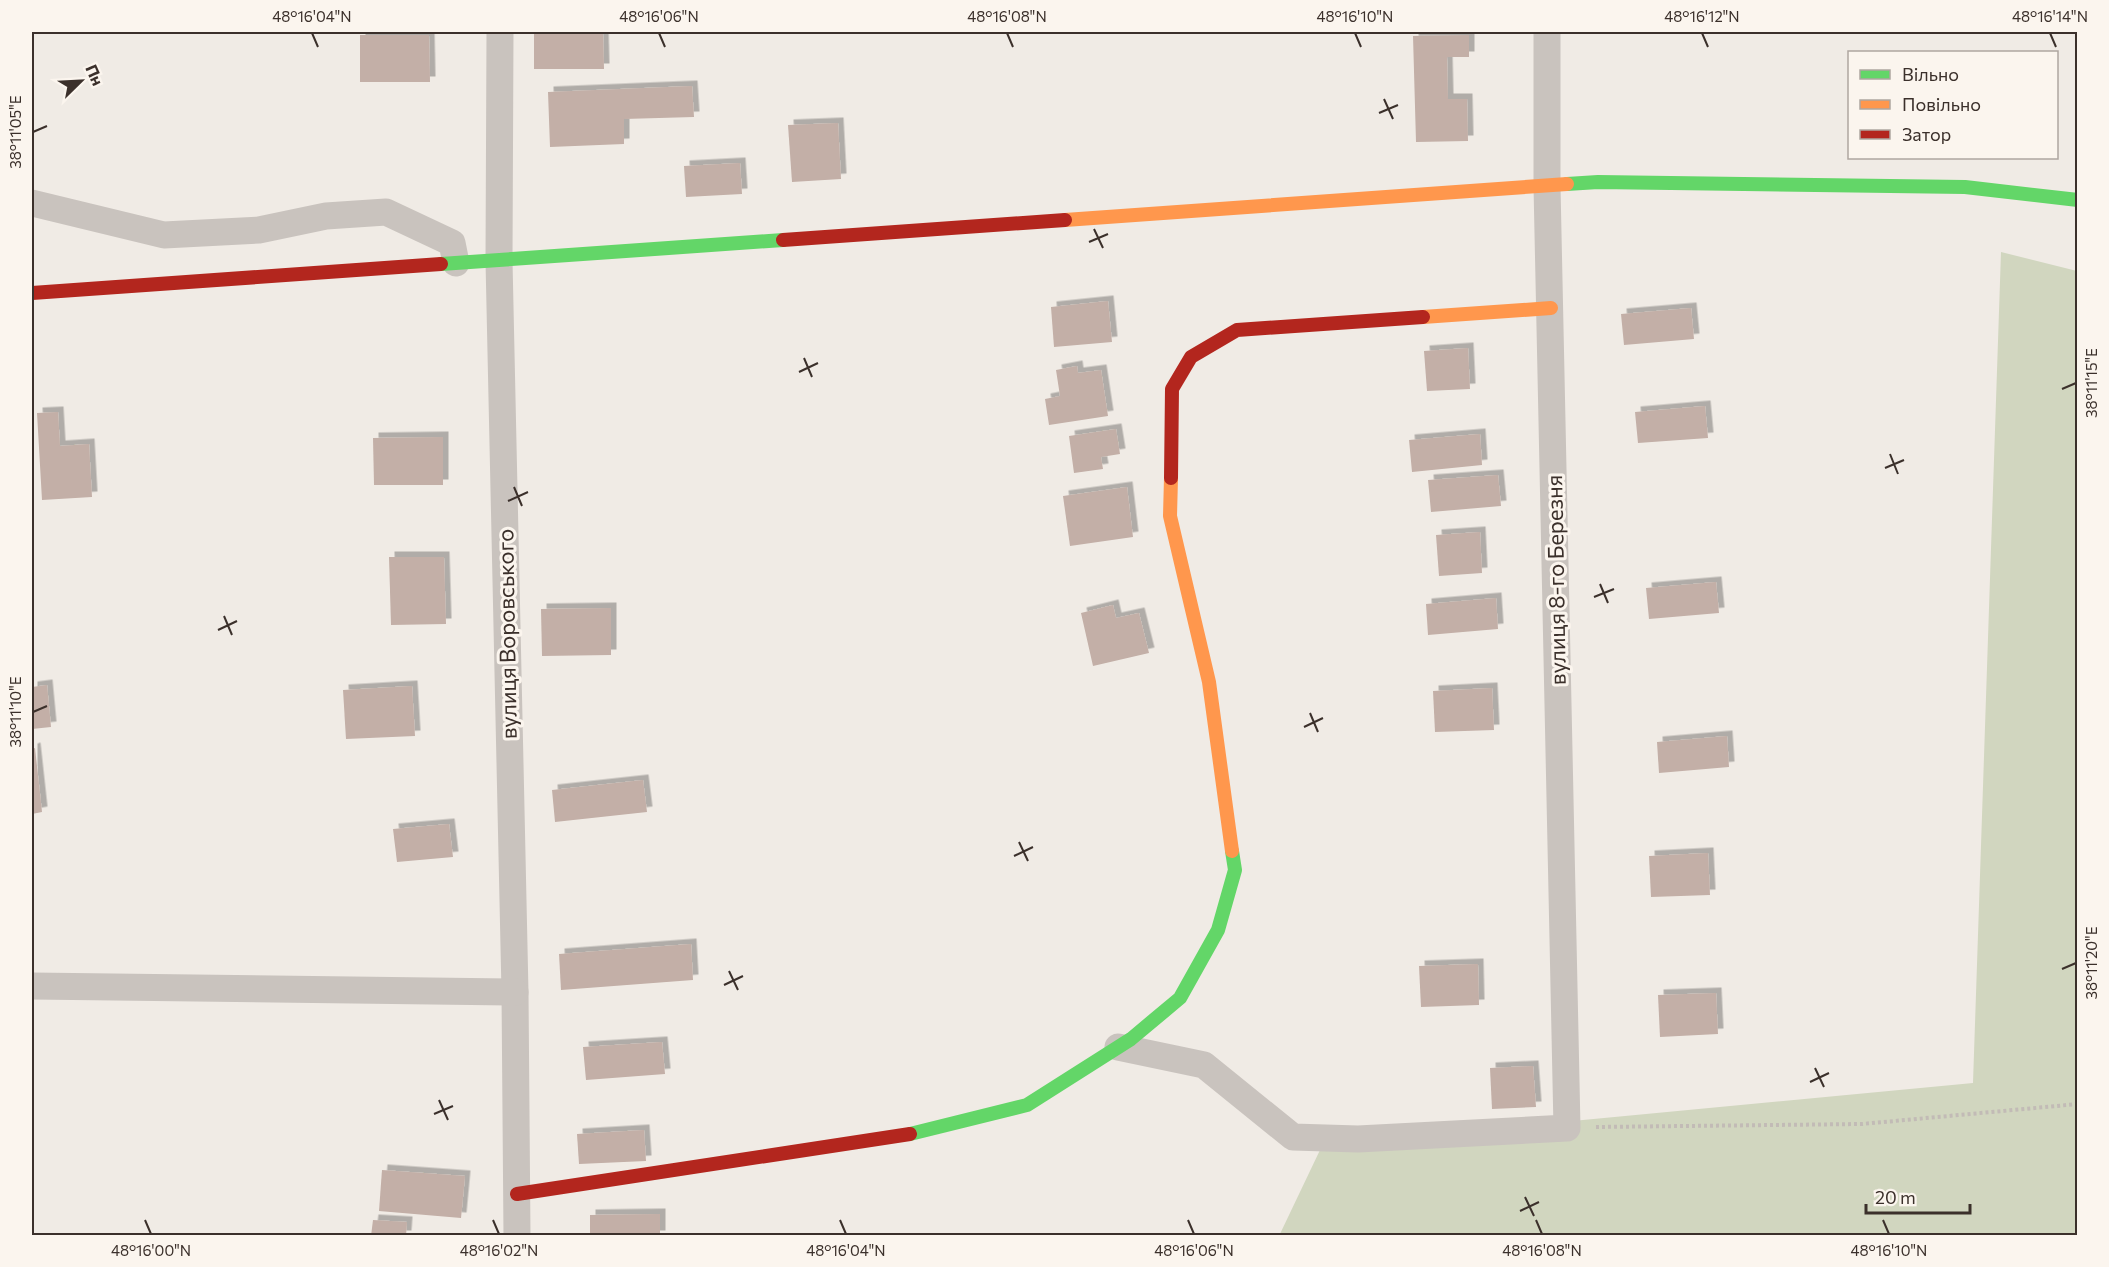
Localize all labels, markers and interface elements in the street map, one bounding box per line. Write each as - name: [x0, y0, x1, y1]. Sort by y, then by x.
- text: 48°16'04"N: [272, 7, 352, 25]
- text: 48°16'06"N: [619, 7, 699, 25]
- text: 48°16'08"N: [967, 7, 1047, 25]
- text: 48°16'10"N: [1317, 7, 1393, 25]
- text: 48°16'12"N: [1664, 7, 1740, 25]
- text: 48°16'14"N: [2012, 7, 2088, 25]
- north arrow: [51, 51, 111, 111]
- legend: [1848, 51, 2058, 159]
- text: Пн: [82, 61, 108, 88]
- text: Вільно: [1902, 63, 1959, 85]
- text: Повільно: [1902, 93, 1981, 115]
- text: 38°11'05"E: [6, 95, 24, 169]
- text: Затор: [1902, 123, 1951, 145]
- text: 38°11'15"E: [2082, 348, 2100, 418]
- street label: вулиця 8-го Березня: [1540, 475, 1571, 685]
- street label: вулиця Воровського: [491, 529, 522, 739]
- text: 38°11'10"E: [6, 676, 24, 748]
- text: 38°11'20"E: [2082, 926, 2100, 1000]
- scale bar: [1866, 1177, 1970, 1215]
- text: 20 m: [1875, 1186, 1916, 1208]
- text: 48°16'00"N: [111, 1241, 191, 1259]
- text: 48°16'02"N: [460, 1241, 538, 1259]
- text: 48°16'04"N: [806, 1241, 886, 1259]
- text: 48°16'06"N: [1154, 1241, 1234, 1259]
- text: 48°16'08"N: [1502, 1241, 1582, 1259]
- text: 48°16'10"N: [1851, 1241, 1927, 1259]

